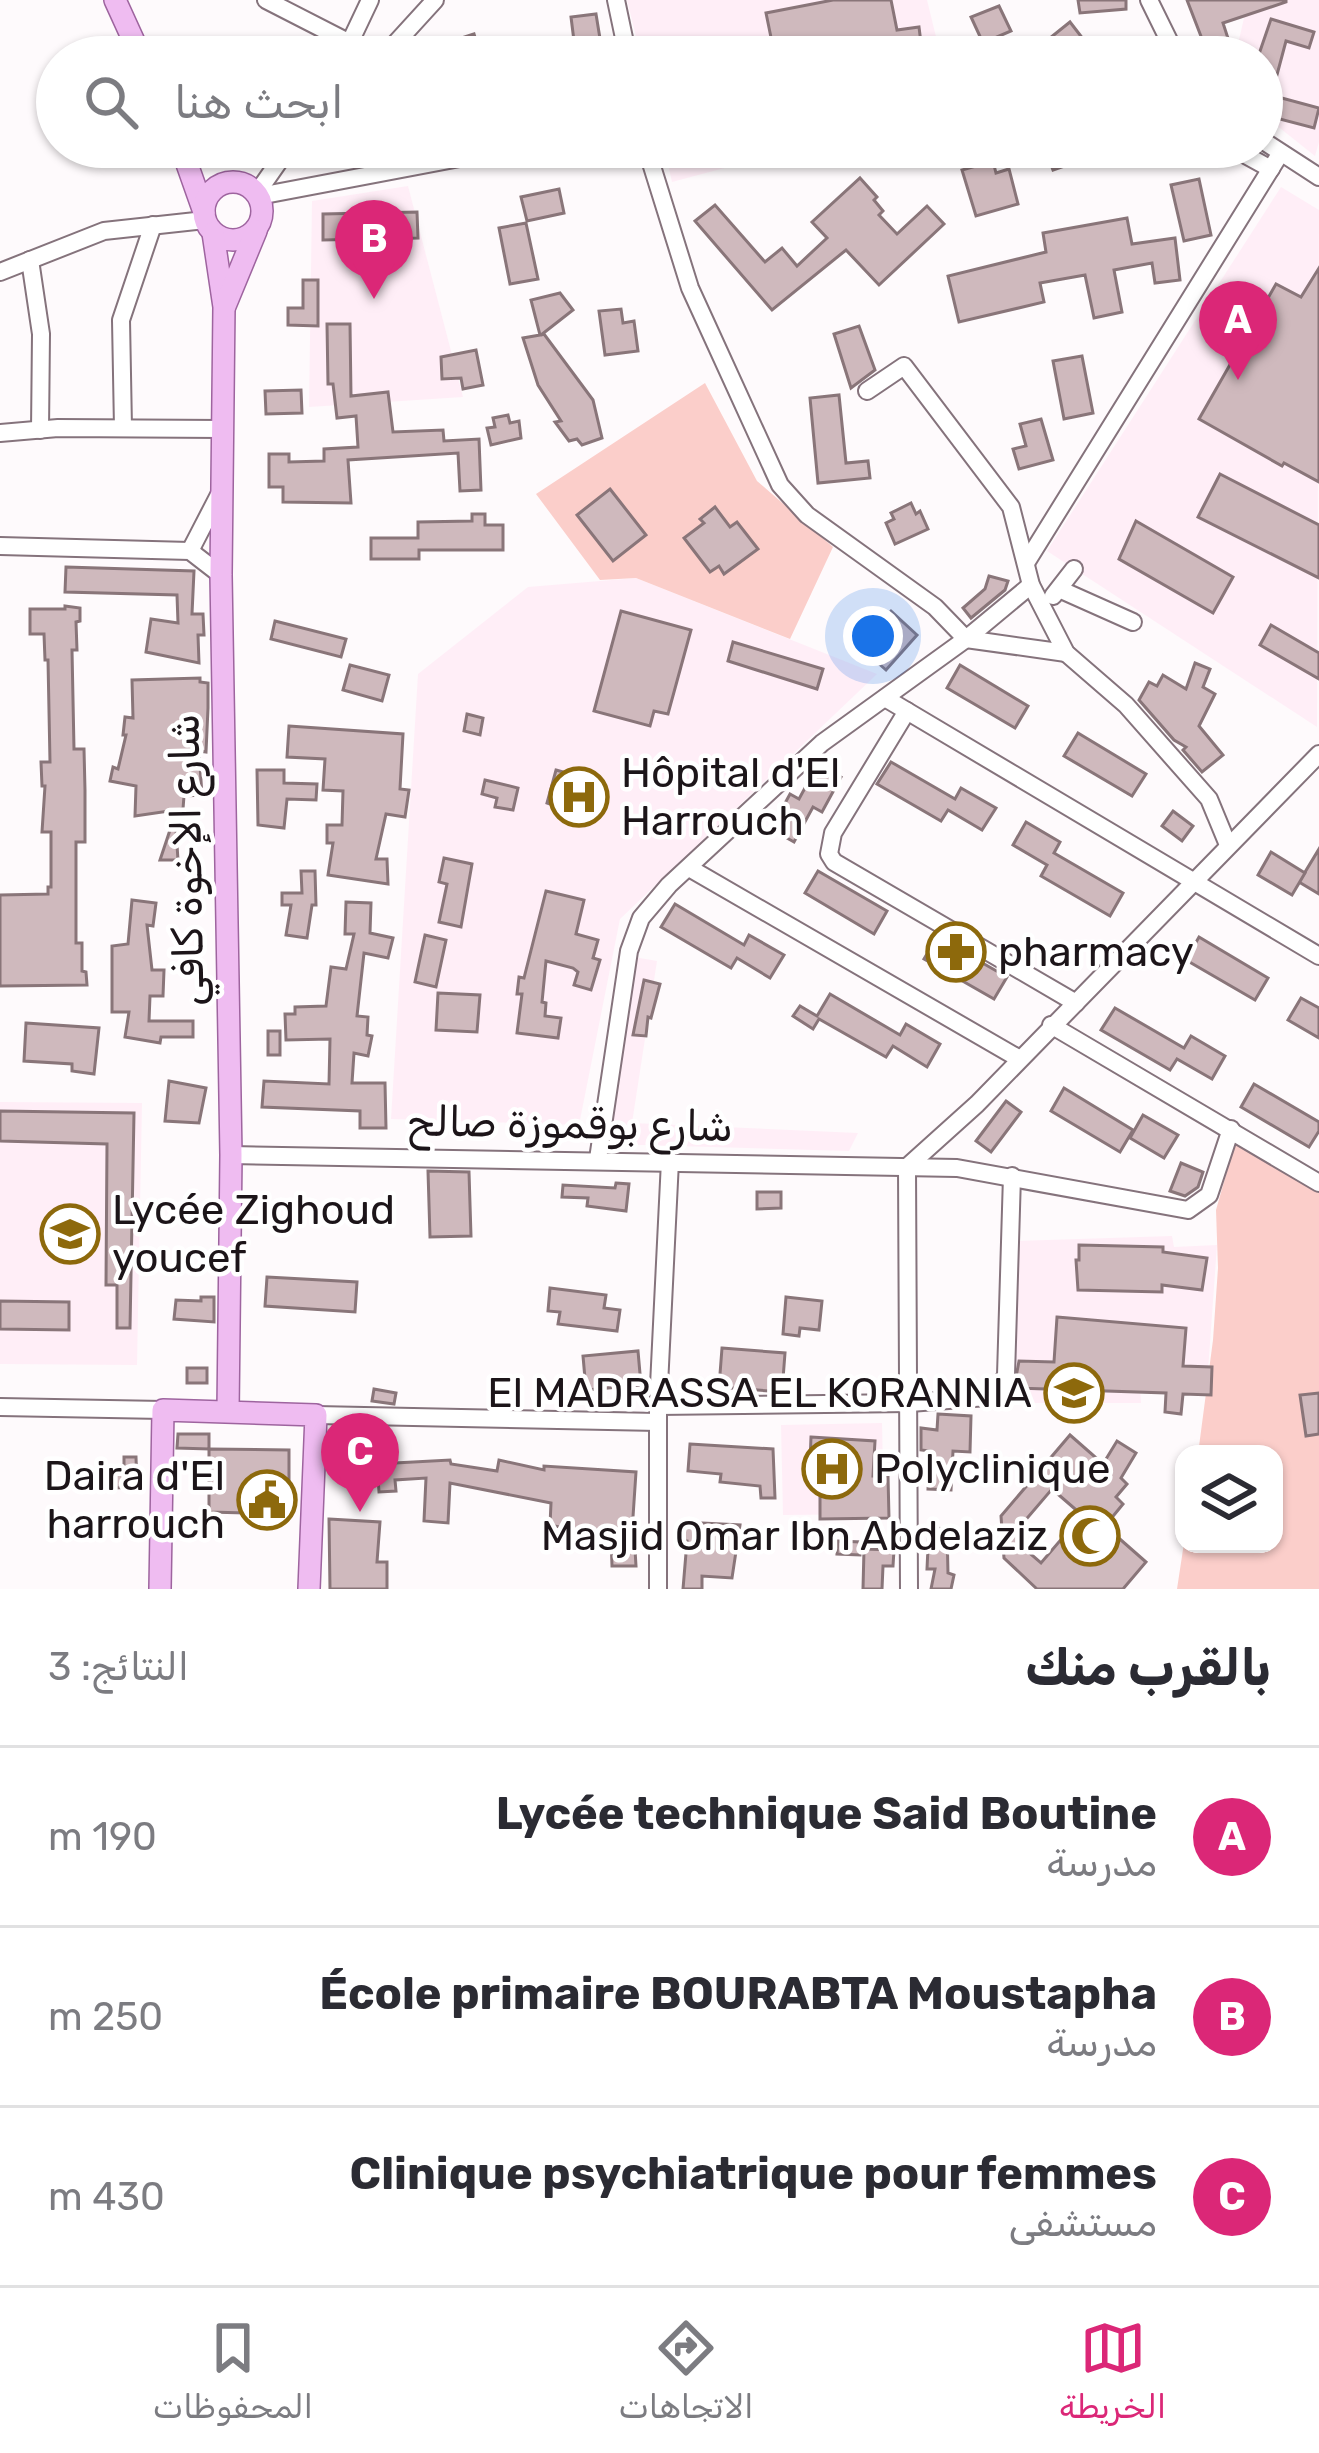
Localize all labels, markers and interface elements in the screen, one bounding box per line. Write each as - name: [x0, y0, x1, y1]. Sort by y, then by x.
- search box: [36, 36, 1283, 168]
- icon: search: [78, 69, 144, 135]
- text: ابحث هنا: [174, 76, 344, 129]
- pin: B: [335, 200, 413, 299]
- pin: A: [1199, 281, 1277, 380]
- your location: [843, 606, 903, 666]
- street label: شارع الإخوة كافي: [159, 713, 221, 1007]
- place label: Hôpital d'El Harrouch: [621, 748, 840, 846]
- hospital icon: Hôpital d'El Harrouch: [548, 766, 610, 828]
- pharmacy icon: pharmacy: [925, 921, 987, 983]
- place label: pharmacy: [998, 927, 1194, 977]
- street label: شارع بوقموزة صالح: [406, 1096, 734, 1156]
- place label: Lycée Zighoud youcef: [112, 1185, 395, 1283]
- school or university icon: Lycée Zighoud youcef: [39, 1203, 101, 1265]
- school or university icon: El MADRASSA EL KORANNIA: [1043, 1362, 1105, 1424]
- place label: El MADRASSA EL KORANNIA: [487, 1368, 1032, 1418]
- pin: C: [321, 1413, 399, 1512]
- hospital icon: Polyclinique: [801, 1438, 863, 1500]
- place label: Polyclinique: [874, 1444, 1110, 1494]
- map controls: [1175, 1445, 1283, 1553]
- button: layers: [1175, 1445, 1283, 1553]
- place label: Daira d'El harrouch: [44, 1451, 225, 1549]
- public building icon: Daira d'El harrouch: [236, 1469, 298, 1531]
- mosque icon: Masjid Omar Ibn Abdelaziz: [1059, 1505, 1121, 1567]
- place label: Masjid Omar Ibn Abdelaziz: [541, 1511, 1048, 1561]
- text: بالقرب منك: [1025, 1637, 1271, 1698]
- text: النتائج: 3: [48, 1644, 189, 1690]
- text: Lycée technique Said Boutine: [496, 1787, 1157, 1840]
- text: 190 m: [48, 1814, 157, 1860]
- text: A: [1218, 1814, 1246, 1860]
- text: مدرسة: [1046, 1840, 1157, 1886]
- text: École primaire BOURABTA Moustapha: [319, 1967, 1157, 2020]
- text: 250 m: [48, 1994, 163, 2040]
- text: B: [1218, 1994, 1246, 2040]
- text: مدرسة: [1046, 2020, 1157, 2066]
- text: Clinique psychiatrique pour femmes: [350, 2147, 1157, 2200]
- text: 430 m: [48, 2174, 165, 2220]
- text: C: [1218, 2174, 1246, 2220]
- text: مستشفى: [1008, 2200, 1157, 2246]
- tab: المحفوظات: [153, 2315, 313, 2426]
- tab: الاتجاهات: [618, 2315, 754, 2426]
- tab: الخريطة: [1059, 2315, 1166, 2426]

